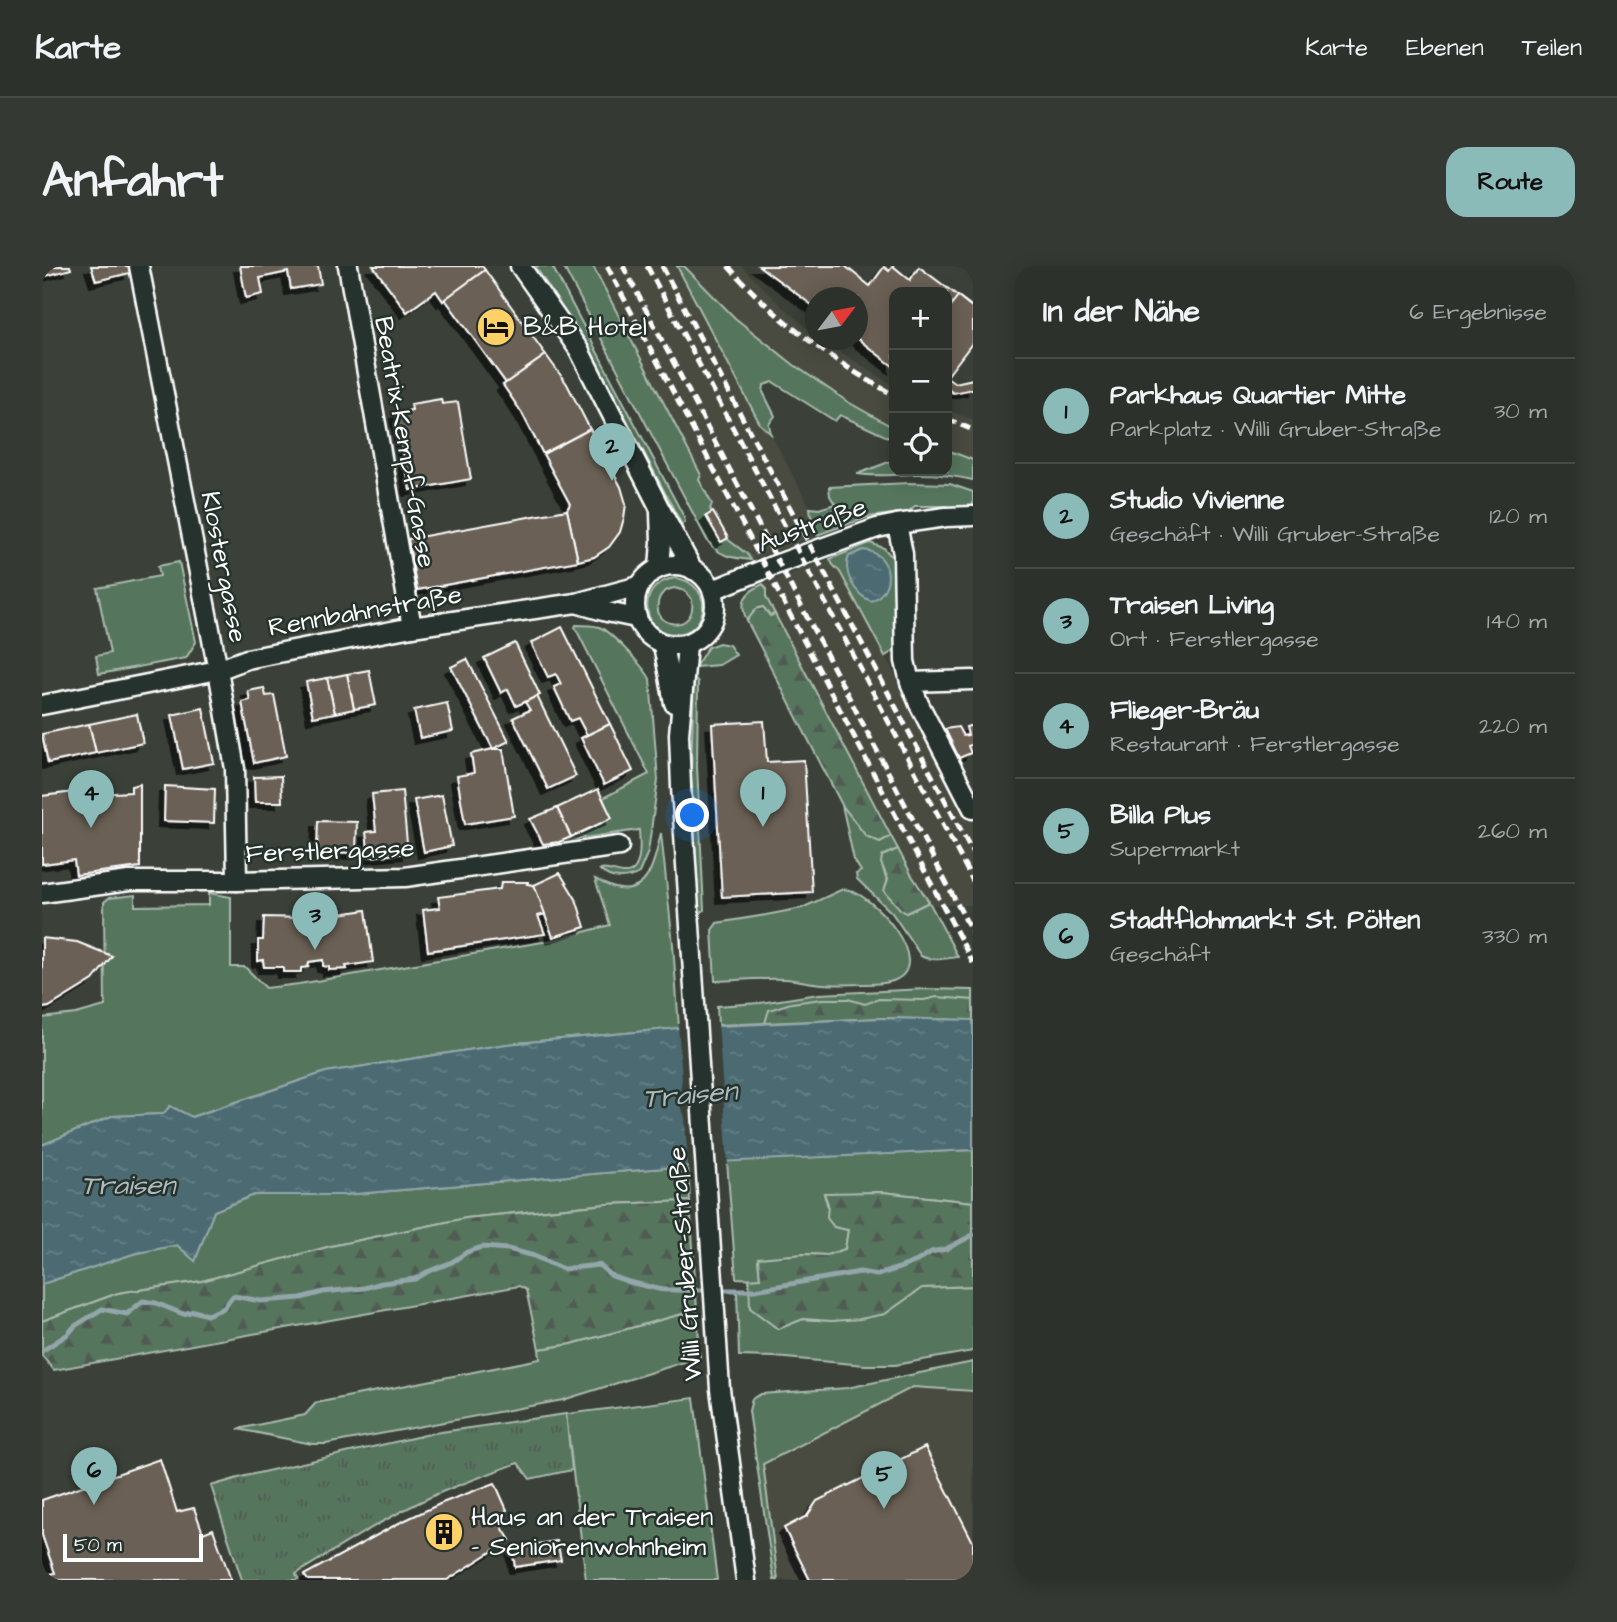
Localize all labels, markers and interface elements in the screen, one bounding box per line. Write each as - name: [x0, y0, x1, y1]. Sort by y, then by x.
- text: Karte: [35, 25, 121, 71]
- text: Karte: [1305, 31, 1368, 65]
- text: Ebenen: [1406, 31, 1484, 65]
- text: Teilen: [1522, 31, 1582, 65]
- button: Route: [1446, 147, 1575, 217]
- text: Anfahrt: [42, 148, 223, 216]
- north arrow: [805, 287, 868, 350]
- map controls: [889, 287, 952, 476]
- button: +: [889, 287, 952, 350]
- text: In der Nähe: [1043, 291, 1200, 333]
- text: 6 Ergebnisse: [1409, 296, 1547, 328]
- hotel icon: B&B Hotel: [475, 306, 517, 348]
- place label: B&B Hotel: [523, 309, 647, 345]
- street label: Beatrix-Kempf-Gasse: [365, 314, 445, 570]
- button: −: [889, 350, 952, 413]
- text: Parkhaus Quartier Mitte: [1110, 377, 1406, 413]
- text: 1: [1065, 395, 1067, 427]
- text: 30 m: [1494, 395, 1547, 427]
- button: locate: [889, 413, 952, 476]
- text: Parkplatz · Willi Gruber-Straße: [1110, 413, 1441, 445]
- pin: 2: [589, 423, 635, 481]
- text: Studio Vivienne: [1110, 482, 1285, 518]
- street label: Klostergasse: [190, 488, 256, 646]
- street label: Austraße: [752, 489, 872, 561]
- text: 2: [1059, 500, 1073, 532]
- text: 120 m: [1489, 500, 1547, 532]
- text: Geschäft · Willi Gruber-Straße: [1110, 518, 1440, 550]
- street label: Rennbahnstraße: [265, 576, 465, 646]
- text: Traisen Living: [1110, 587, 1274, 623]
- text: 3: [1060, 605, 1072, 637]
- text: 140 m: [1487, 605, 1547, 637]
- text: Ort · Ferstlergasse: [1110, 623, 1319, 655]
- text: Flieger-Bräu: [1110, 692, 1259, 728]
- text: 4: [1058, 710, 1074, 742]
- text: 220 m: [1479, 710, 1547, 742]
- text: Restaurant · Ferstlergasse: [1110, 728, 1400, 760]
- pin: 1: [740, 769, 786, 827]
- pin: 4: [68, 770, 114, 828]
- text: Billa Plus: [1110, 797, 1211, 833]
- your location: [675, 798, 709, 832]
- text: 5: [1058, 815, 1074, 847]
- text: 260 m: [1478, 815, 1547, 847]
- street label: Ferstlergasse: [245, 830, 415, 874]
- text: Supermarkt: [1110, 833, 1240, 865]
- pin: 3: [292, 892, 338, 950]
- text: Stadtflohmarkt St. Pölten: [1110, 902, 1420, 938]
- text: 6: [1059, 920, 1073, 952]
- text: 330 m: [1482, 920, 1547, 952]
- text: Geschäft: [1110, 938, 1211, 970]
- water label: Traisen: [641, 1071, 741, 1119]
- street label: Willi Gruber-Straße: [659, 1146, 711, 1382]
- water label: Traisen: [81, 1166, 177, 1205]
- pin: 6: [71, 1447, 117, 1505]
- pin: 5: [861, 1451, 907, 1509]
- place label: Haus an der Traisen - Seniorenwohnheim: [471, 1499, 713, 1565]
- building icon: Haus an der Traisen - Seniorenwohnheim: [423, 1511, 465, 1553]
- scale bar: [63, 1531, 203, 1563]
- text: 50 m: [74, 1532, 122, 1559]

